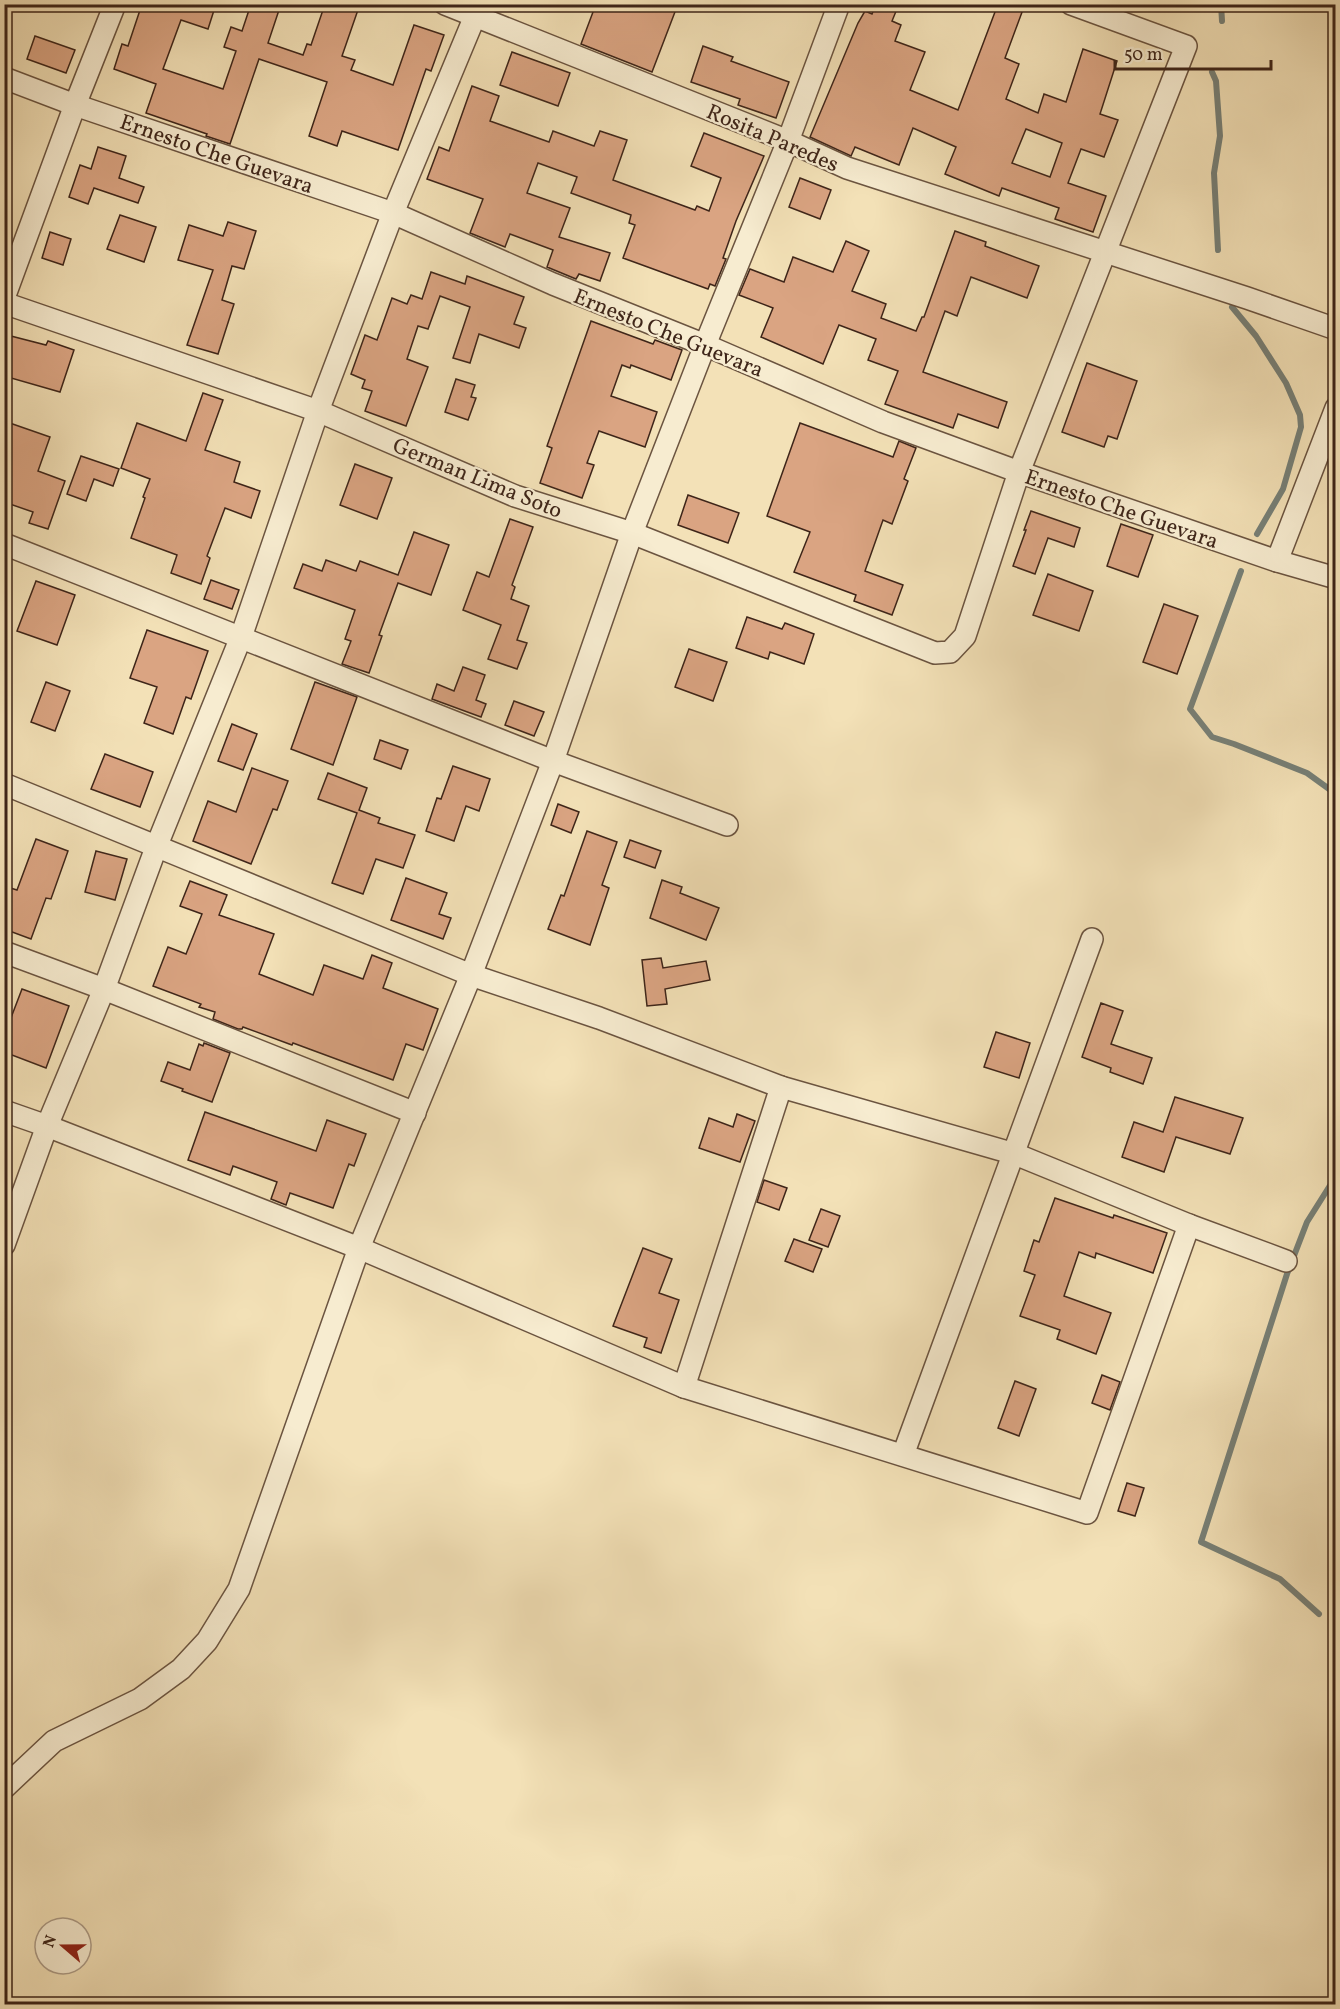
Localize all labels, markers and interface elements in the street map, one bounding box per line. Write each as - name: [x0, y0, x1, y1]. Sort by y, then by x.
- scale bar: [1115, 33, 1271, 71]
- text: 50 m: [1124, 43, 1163, 68]
- street label: Rosita Paredes: [701, 97, 843, 181]
- street label: Ernesto Che Guevara: [115, 108, 317, 203]
- street label: Ernesto Che Guevara: [568, 282, 768, 387]
- street label: German Lima Soto: [388, 431, 567, 528]
- street label: Ernesto Che Guevara: [1020, 463, 1222, 558]
- north arrow: [33, 1916, 93, 1976]
- text: N: [38, 1932, 63, 1951]

